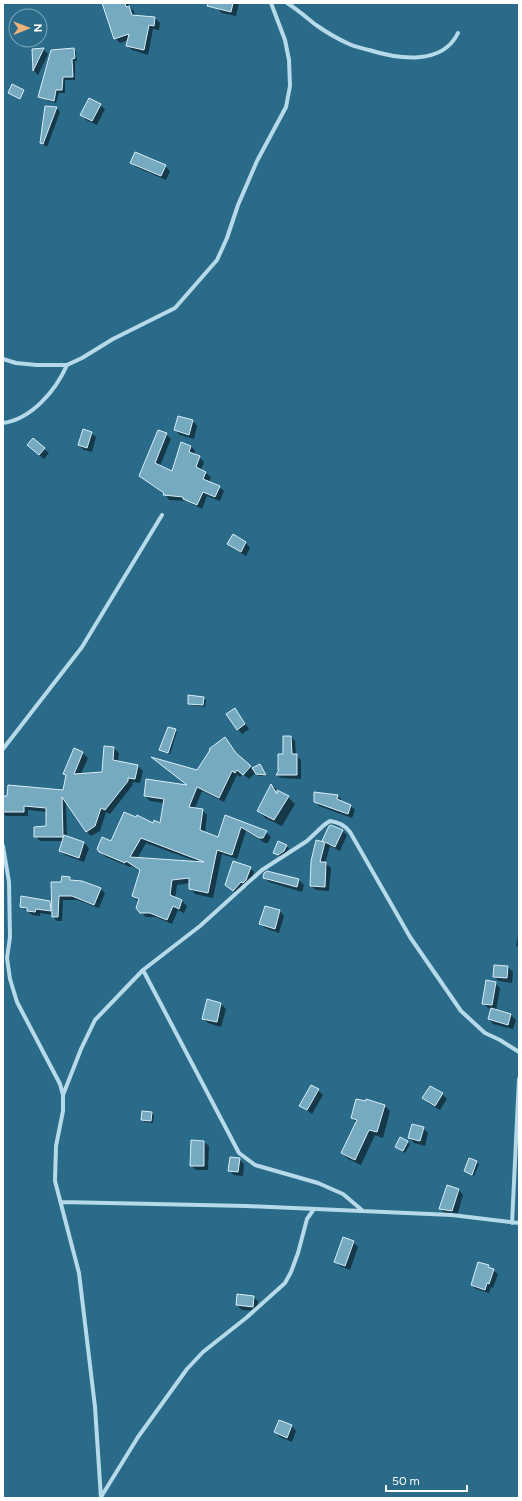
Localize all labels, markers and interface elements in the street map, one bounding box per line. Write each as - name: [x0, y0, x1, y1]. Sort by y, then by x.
- north arrow: [8, 8, 48, 48]
- text: N: [31, 23, 44, 32]
- scale bar: [386, 1467, 467, 1493]
- text: 50 m: [392, 1474, 420, 1488]

